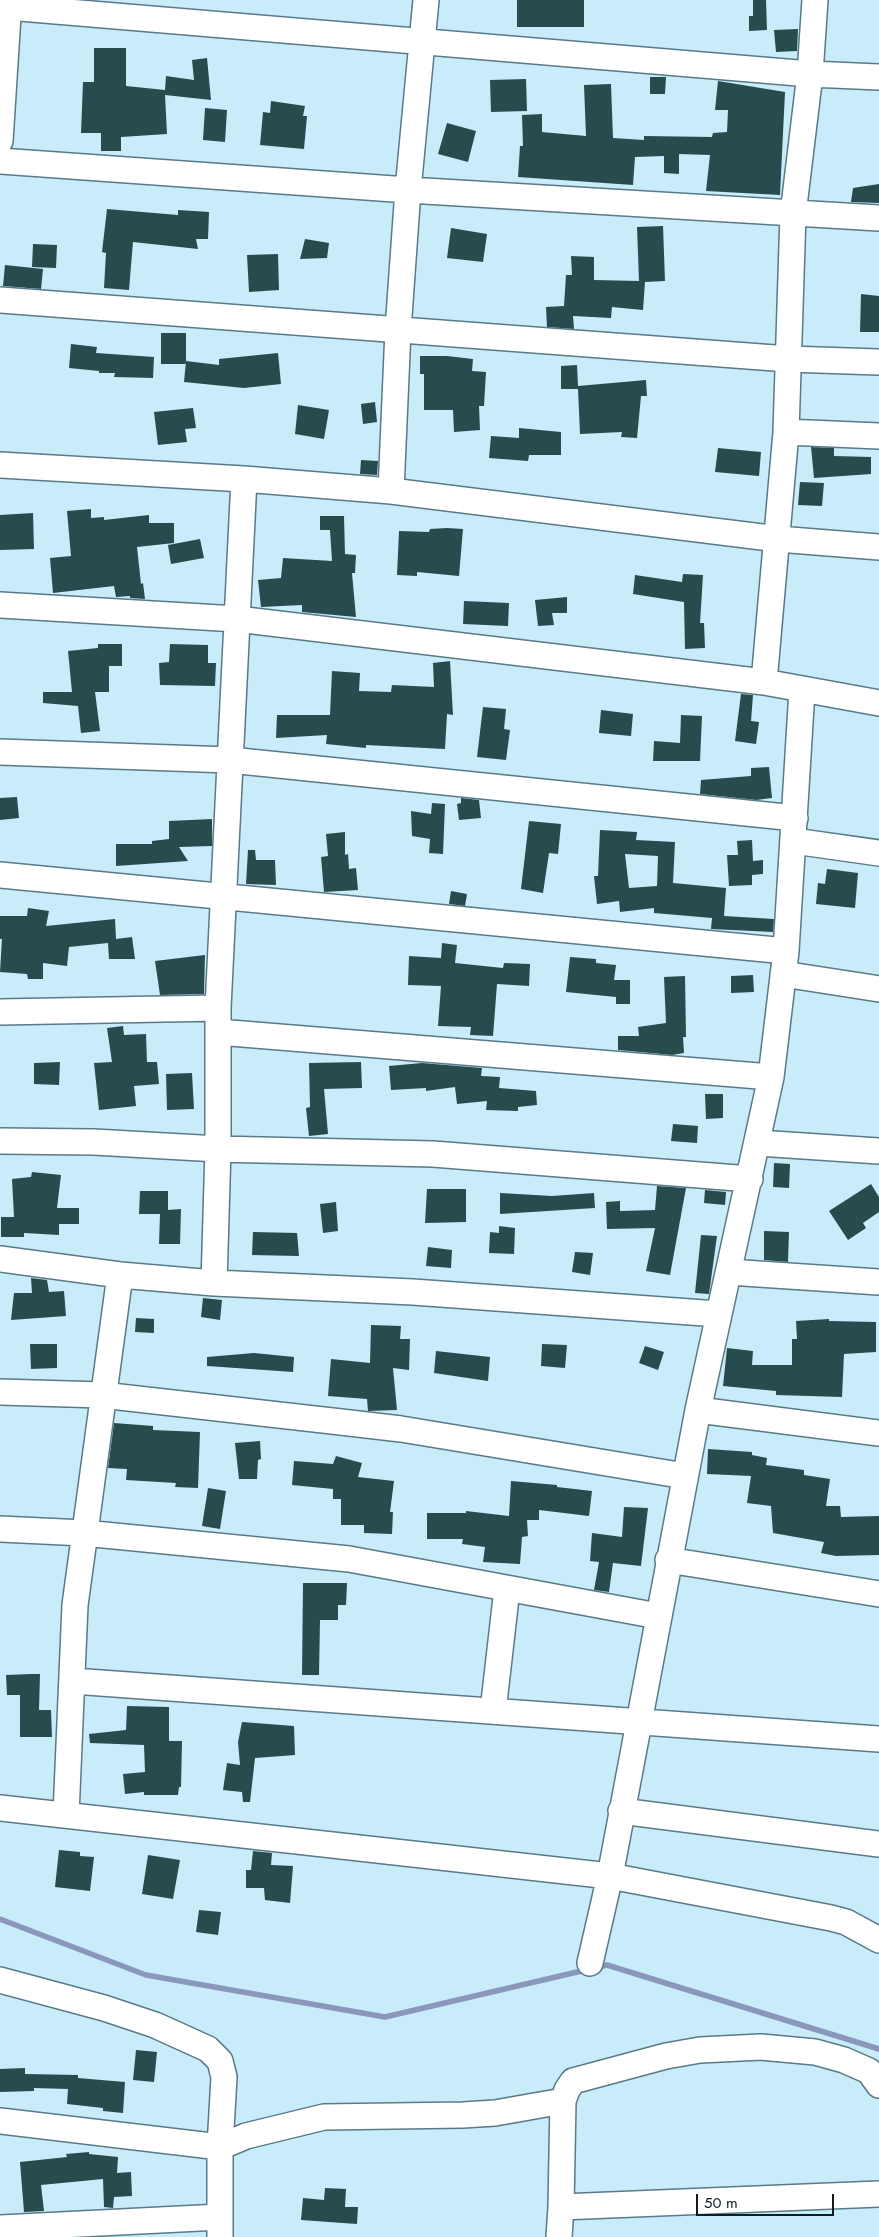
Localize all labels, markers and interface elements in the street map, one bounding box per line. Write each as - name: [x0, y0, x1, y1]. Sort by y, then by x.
- scale bar: [699, 2184, 836, 2216]
- text: 50 m: [704, 2192, 738, 2214]

